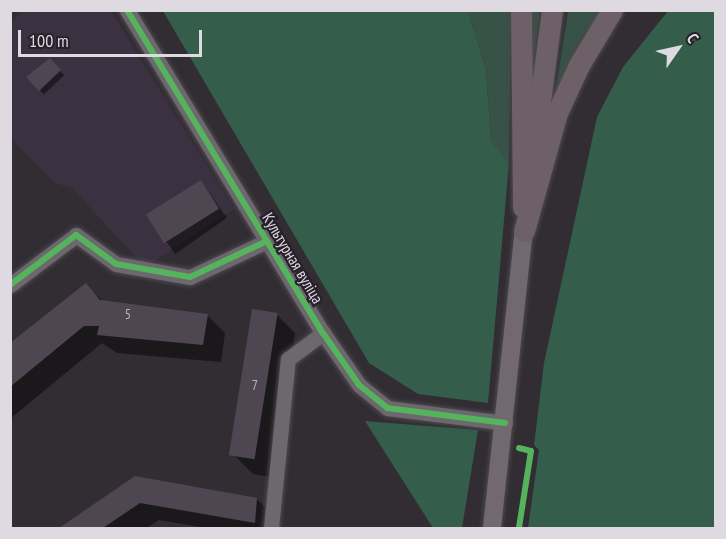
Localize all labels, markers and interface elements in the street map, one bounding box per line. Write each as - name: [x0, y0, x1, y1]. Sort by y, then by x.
- scale bar: [21, 18, 206, 56]
- north arrow: [648, 18, 708, 78]
- text: 100 m: [29, 29, 69, 52]
- text: С: [683, 29, 703, 47]
- street label: Культурная вуліца: [258, 209, 328, 307]
- house number: 5: [125, 306, 131, 322]
- house number: 7: [252, 377, 258, 393]

